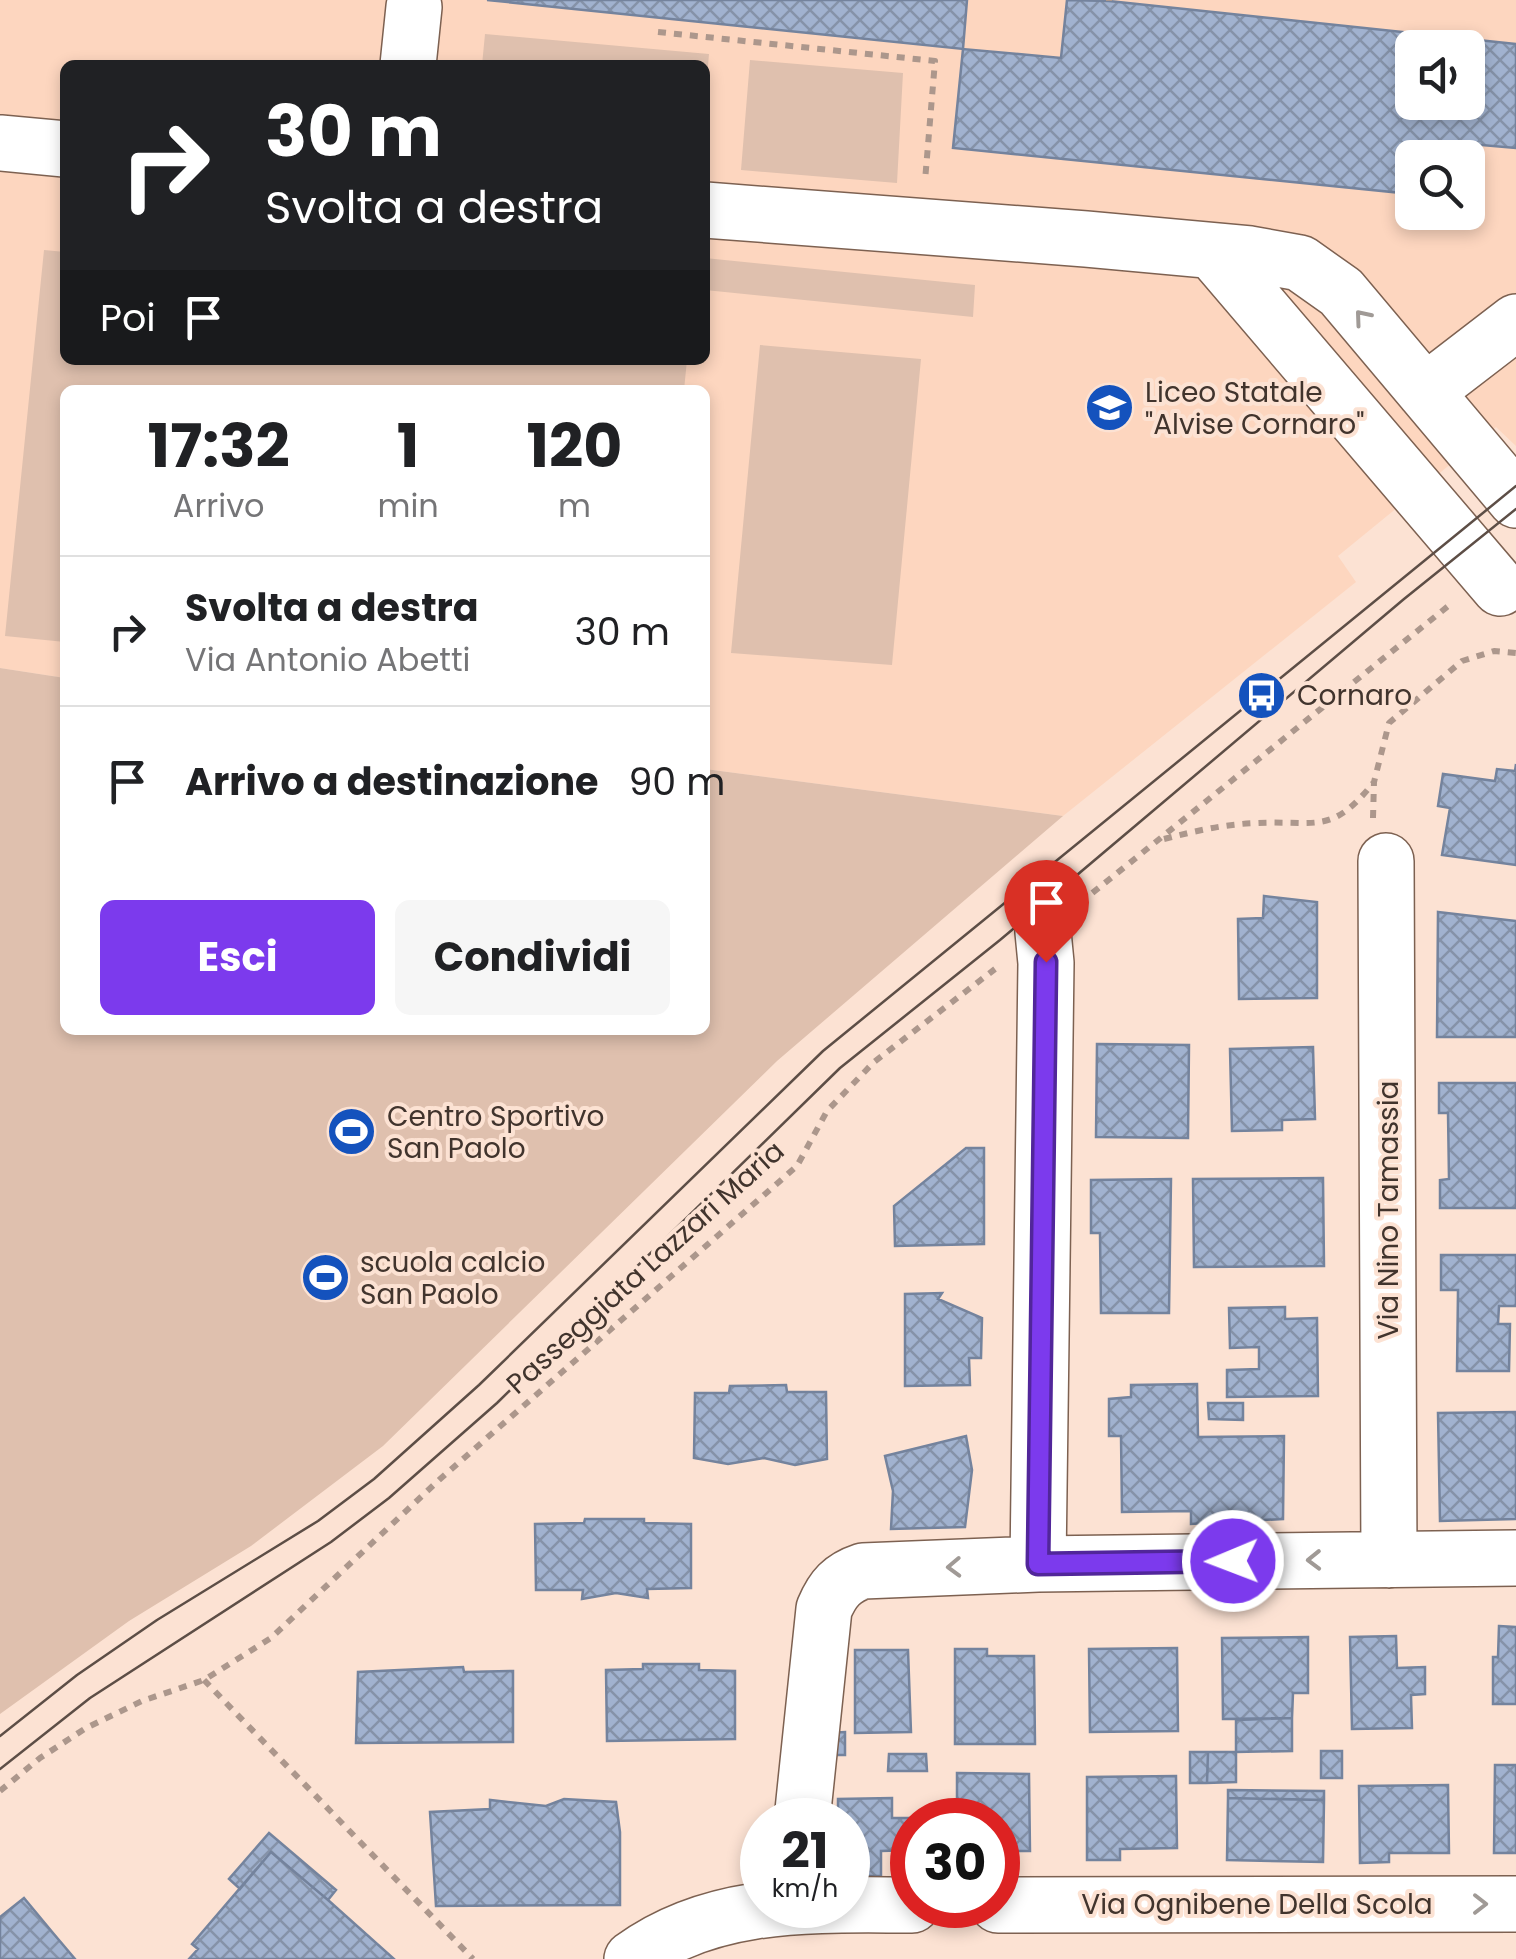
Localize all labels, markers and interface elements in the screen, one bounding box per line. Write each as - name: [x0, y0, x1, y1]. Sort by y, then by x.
- map controls: [1395, 30, 1485, 230]
- button: sound: [1395, 30, 1485, 120]
- text: 30 m: [265, 82, 442, 181]
- icon: right: [100, 100, 230, 230]
- button: search: [1395, 140, 1485, 230]
- text: Svolta a destra: [265, 176, 603, 239]
- icon: arrive: [176, 290, 231, 345]
- text: Poi: [100, 291, 156, 344]
- one-way arrow: [1356, 310, 1374, 328]
- place label: Liceo Statale "Alvise Cornaro": [1145, 373, 1364, 444]
- school or university icon: Liceo Statale "Alvise Cornaro": [1084, 382, 1136, 434]
- text: 17:32: [148, 404, 290, 488]
- text: 1: [397, 404, 419, 488]
- text: 120: [526, 404, 622, 488]
- text: Arrivo: [173, 483, 265, 528]
- text: min: [377, 483, 439, 528]
- text: m: [558, 483, 591, 528]
- text: Svolta a destra: [185, 581, 479, 634]
- icon: right: [100, 604, 155, 659]
- text: 30 m: [574, 605, 670, 658]
- text: Via Antonio Abetti: [185, 637, 470, 682]
- bus stop icon: Cornaro: [1236, 669, 1288, 721]
- place label: Cornaro: [1297, 676, 1412, 715]
- icon: arrive: [100, 754, 155, 809]
- text: Arrivo a destinazione: [185, 755, 598, 808]
- text: 90 m: [628, 755, 726, 808]
- pin: [1004, 860, 1089, 963]
- icon: arrive: [1019, 875, 1074, 930]
- button: Esci: [100, 900, 375, 1015]
- button: Condividi: [395, 900, 670, 1015]
- street label: Via Nino Tamassia: [1369, 1080, 1408, 1340]
- place label: Centro Sportivo San Paolo: [387, 1097, 604, 1168]
- sports icon: Centro Sportivo San Paolo: [326, 1106, 378, 1158]
- street label: Passeggiata Lazzari Maria: [498, 1132, 793, 1403]
- place label: scuola calcio San Paolo: [360, 1243, 545, 1314]
- sports icon: scuola calcio San Paolo: [299, 1252, 351, 1304]
- position arrow: [1181, 1509, 1285, 1613]
- one-way arrow: [1305, 1550, 1321, 1571]
- one-way arrow: [945, 1557, 961, 1578]
- speed limit sign: 30: [890, 1798, 1020, 1928]
- text: 21: [781, 1815, 829, 1886]
- text: km/h: [772, 1871, 838, 1906]
- street label: Via Ognibene Della Scola: [1081, 1885, 1433, 1924]
- one-way arrow: [1472, 1893, 1488, 1915]

